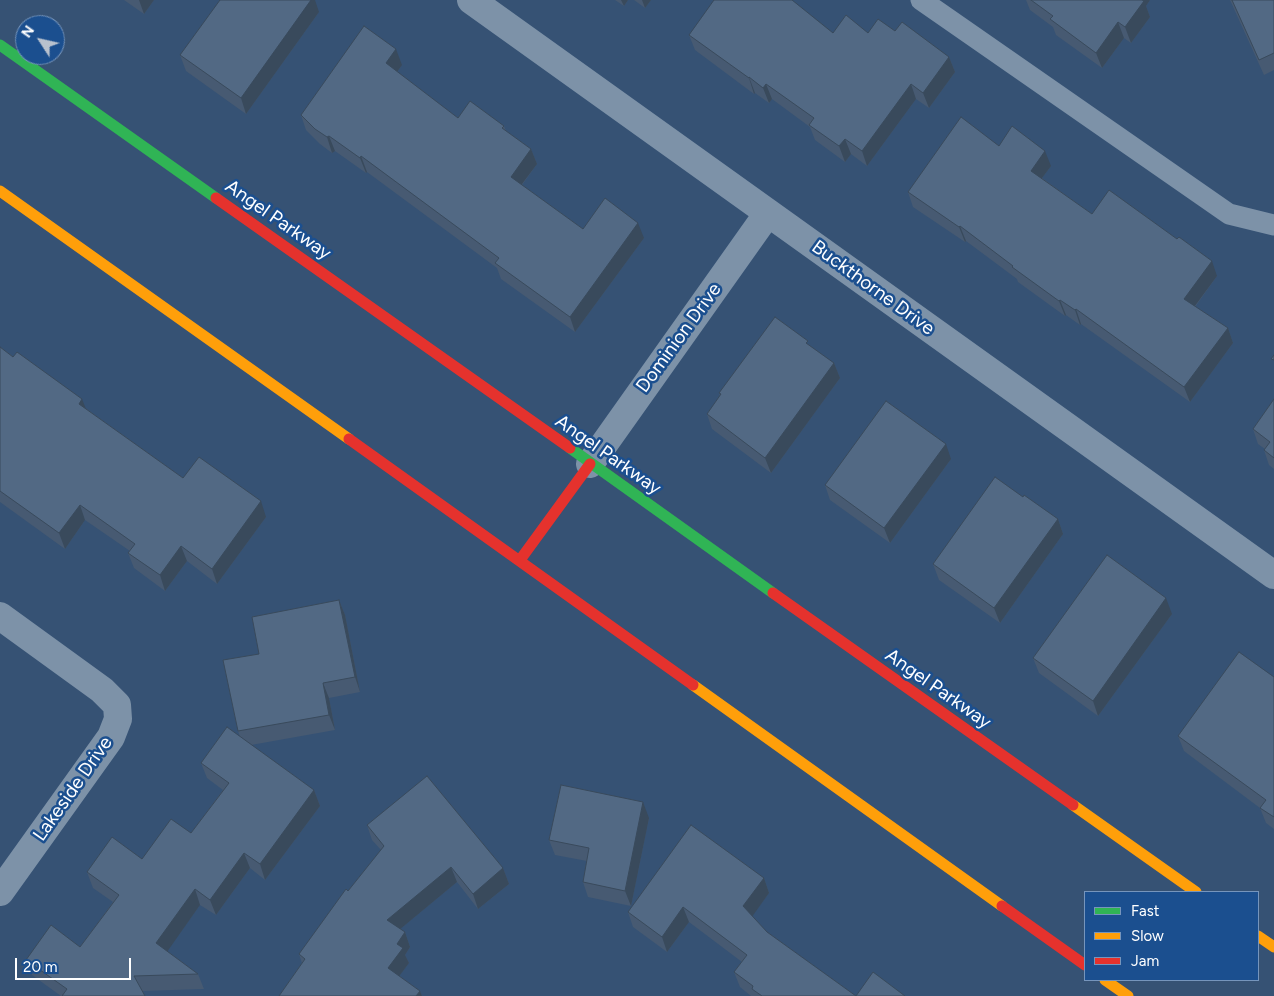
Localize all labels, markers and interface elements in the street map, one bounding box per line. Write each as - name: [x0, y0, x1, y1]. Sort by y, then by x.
- north arrow: [15, 15, 65, 65]
- text: N: [18, 22, 38, 41]
- street label: Angel Parkway: [221, 175, 335, 265]
- street label: Buckthorne Drive: [807, 236, 939, 340]
- street label: Dominion Drive: [632, 279, 726, 397]
- street label: Angel Parkway: [551, 410, 665, 500]
- street label: Angel Parkway: [881, 644, 995, 734]
- street label: Lakeside Drive: [29, 732, 117, 846]
- legend: [1084, 891, 1259, 981]
- text: Fast: [1131, 902, 1159, 920]
- text: Slow: [1131, 927, 1164, 945]
- scale bar: [18, 948, 134, 980]
- text: Jam: [1131, 952, 1159, 970]
- text: 20 m: [23, 958, 57, 976]

